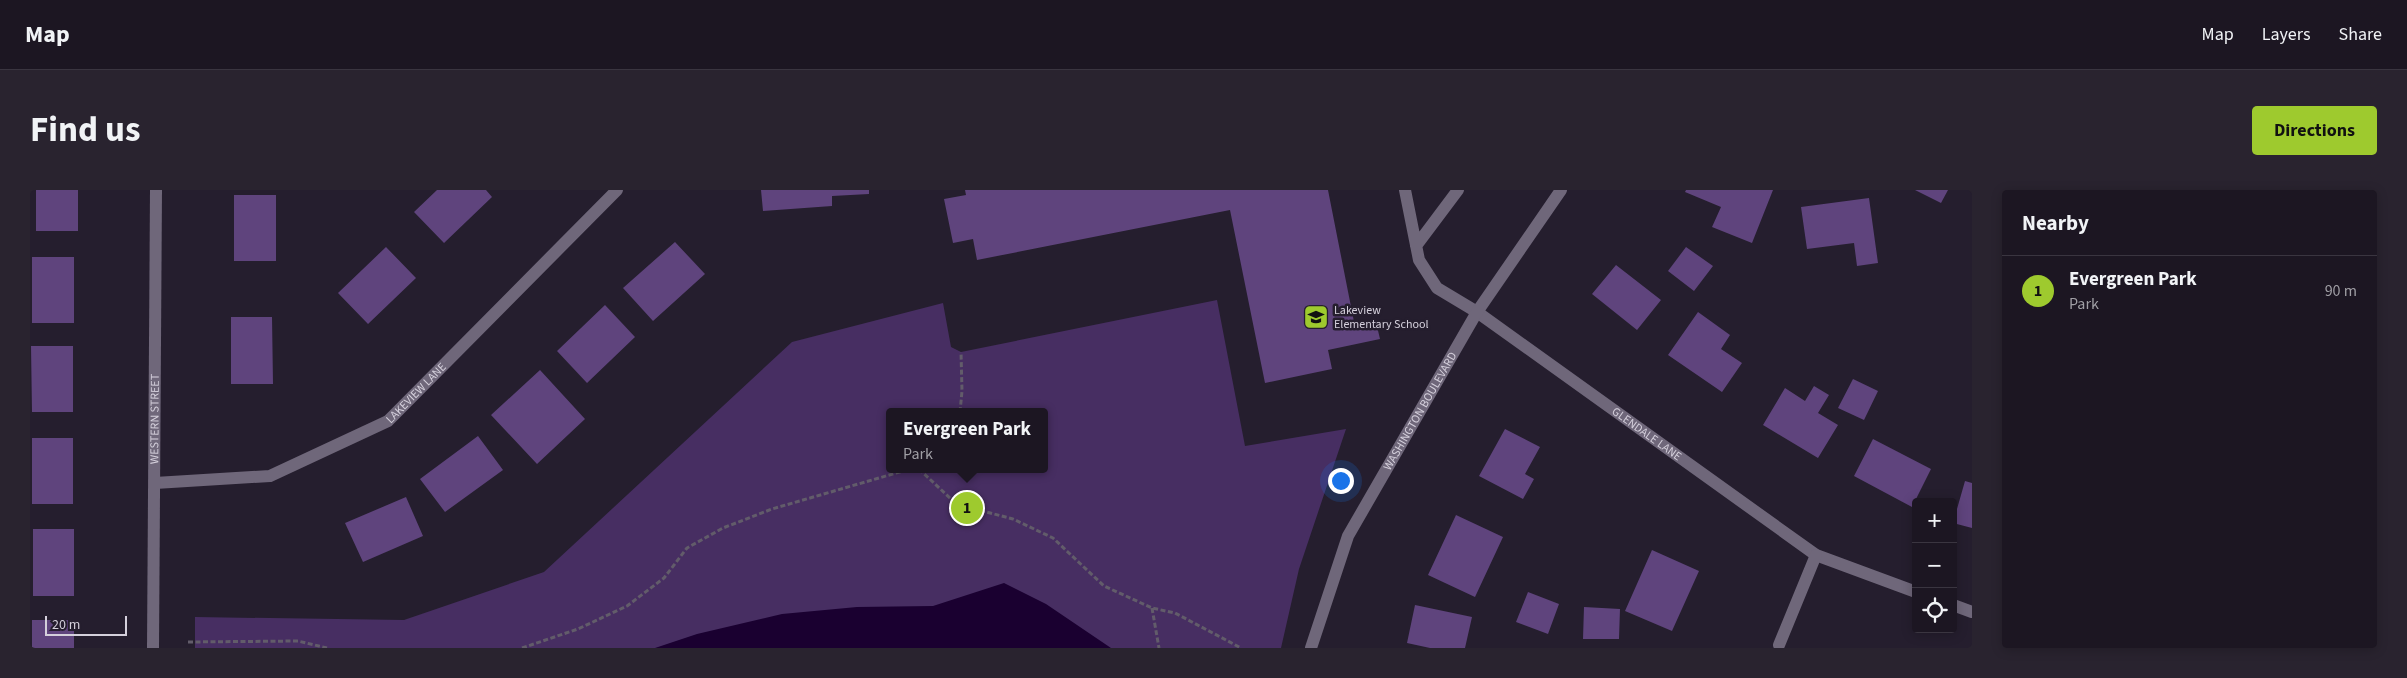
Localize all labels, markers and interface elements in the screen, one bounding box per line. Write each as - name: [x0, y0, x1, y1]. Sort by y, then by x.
- text: Map: [25, 17, 70, 52]
- text: Map: [2202, 22, 2234, 47]
- text: Layers: [2262, 22, 2311, 47]
- text: Share: [2339, 22, 2382, 47]
- text: Find us: [30, 105, 140, 155]
- button: Directions: [2252, 106, 2377, 155]
- text: Nearby: [2022, 208, 2089, 238]
- text: Evergreen Park: [2069, 266, 2197, 293]
- text: 1: [2034, 280, 2042, 302]
- text: 90 m: [2325, 280, 2357, 302]
- text: Park: [2069, 293, 2099, 315]
- place label: Lakeview Elementary School: [1334, 302, 1429, 333]
- school or university icon: Lakeview Elementary School: [1303, 304, 1329, 330]
- street label: WASHINGTON BOULEVARD: [1379, 349, 1461, 474]
- street label: LAKEVIEW LANE: [382, 359, 450, 427]
- street label: WESTERN STREET: [146, 373, 163, 464]
- street label: GLENDALE LANE: [1609, 403, 1685, 465]
- popup: [886, 408, 1048, 473]
- text: Evergreen Park: [903, 416, 1031, 443]
- text: Park: [903, 443, 933, 465]
- your location: [1328, 468, 1354, 494]
- pin: 1: [951, 489, 983, 527]
- map controls: [1912, 498, 1957, 633]
- button: +: [1912, 498, 1957, 543]
- button: −: [1912, 543, 1957, 588]
- button: locate: [1912, 588, 1957, 633]
- scale bar: [45, 613, 128, 636]
- text: 20 m: [52, 615, 80, 635]

